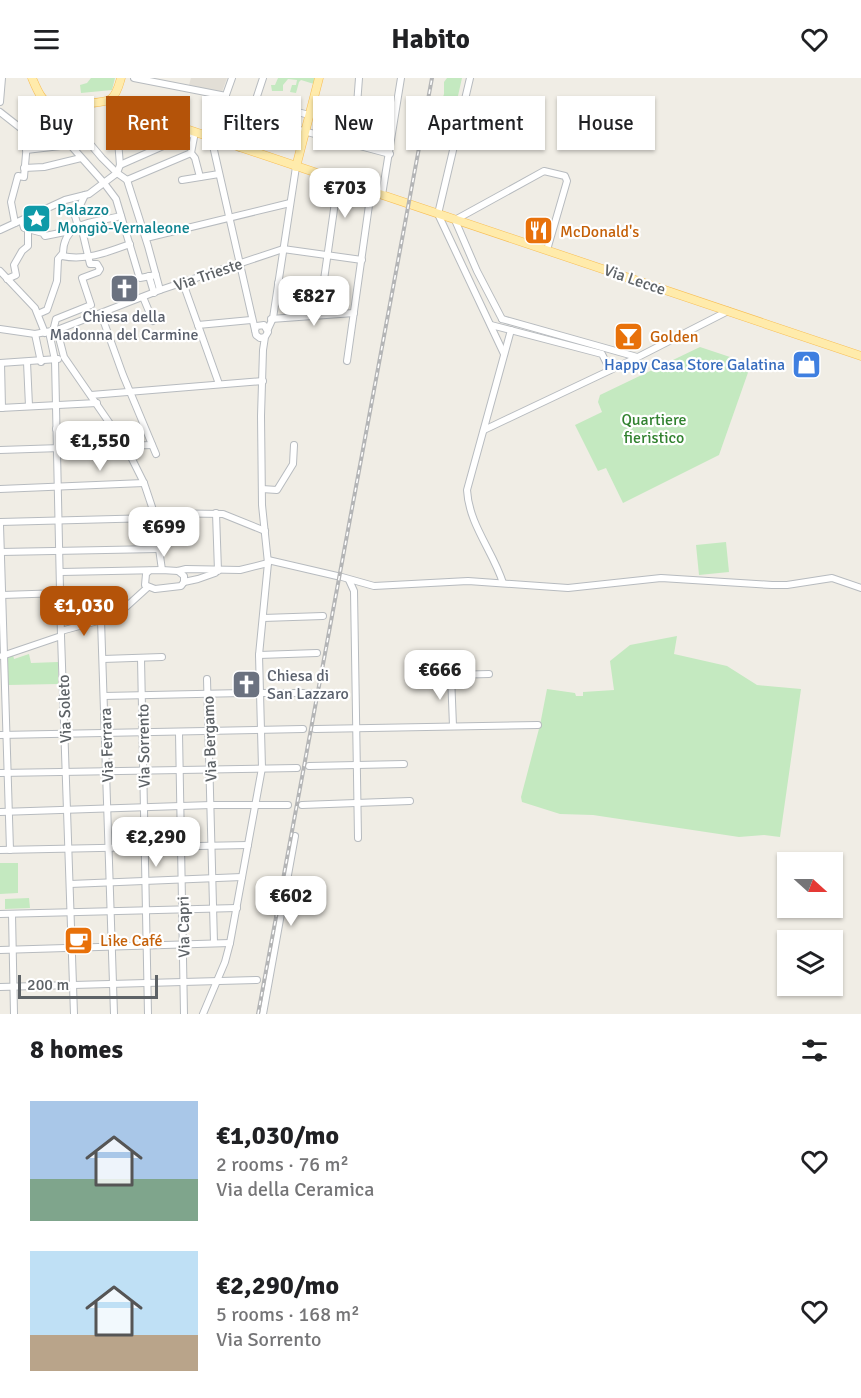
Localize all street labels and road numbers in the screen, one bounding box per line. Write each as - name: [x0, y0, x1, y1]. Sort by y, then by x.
- street label: Via Trieste: [171, 254, 245, 296]
- street label: Via Lecce: [601, 260, 668, 300]
- street label: Via Soleto: [54, 674, 76, 744]
- street label: Via Bergamo: [199, 696, 221, 782]
- street label: Via Sorrento: [133, 704, 155, 788]
- street label: Via Ferrara: [96, 707, 118, 783]
- street label: Via Capri: [173, 896, 195, 958]

